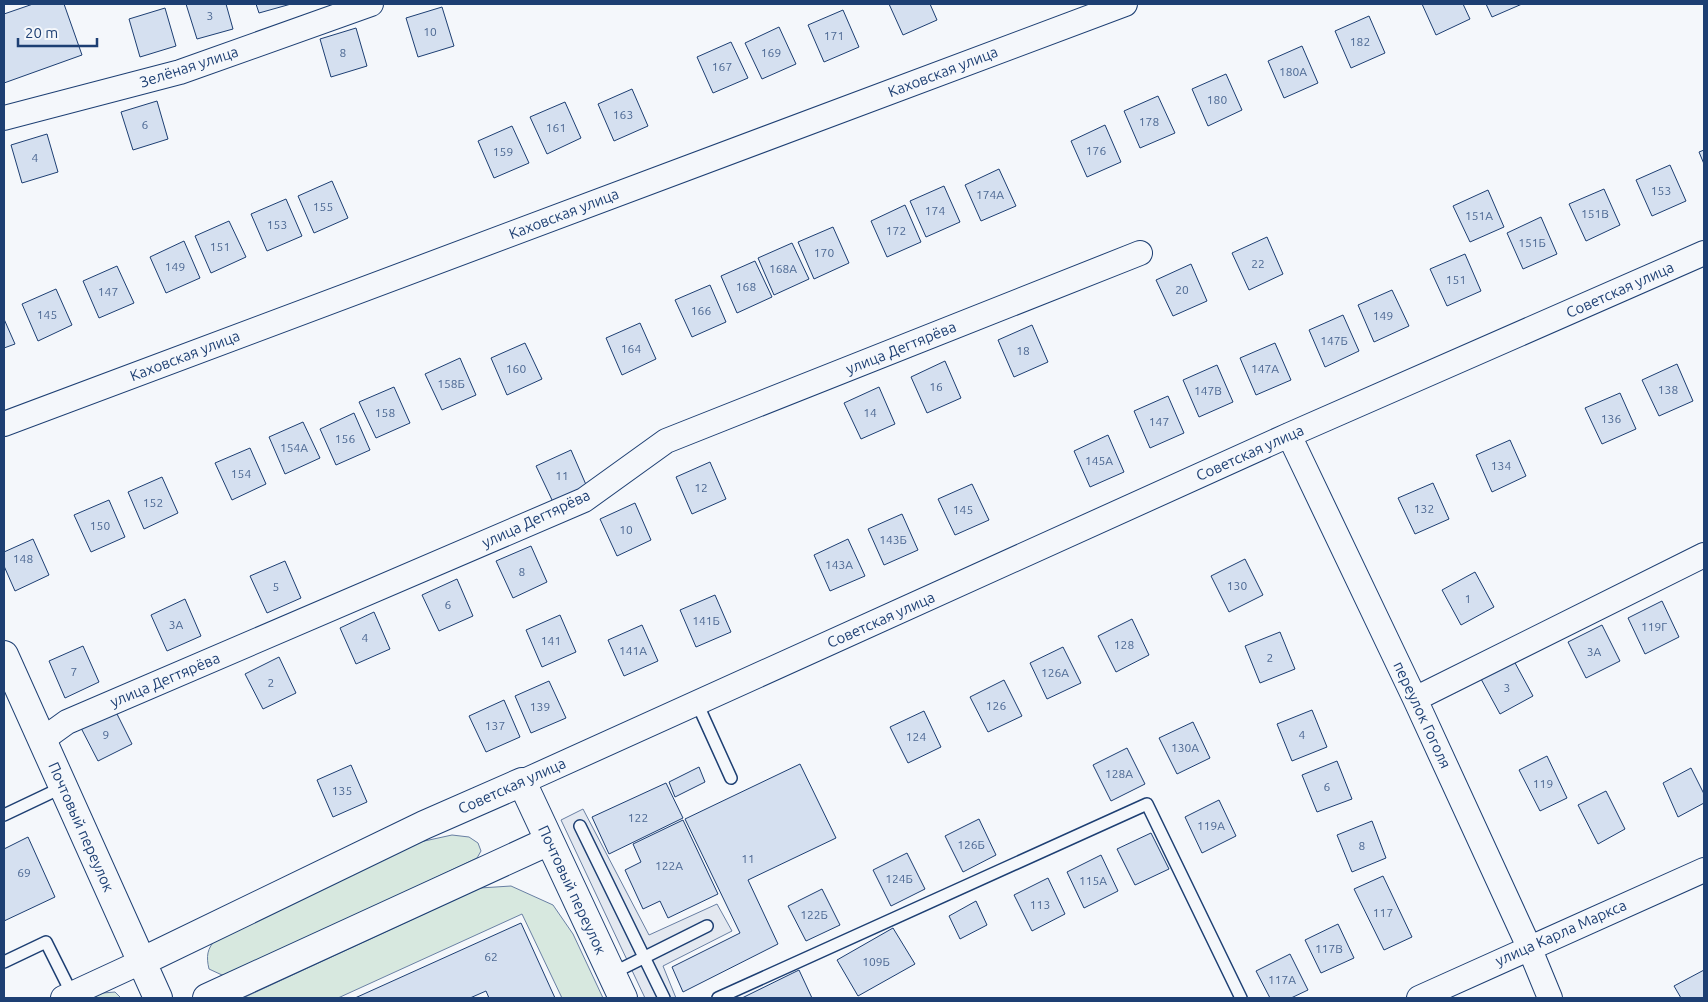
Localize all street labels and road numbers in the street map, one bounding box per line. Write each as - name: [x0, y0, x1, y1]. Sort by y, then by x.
- street label: Зелёная улица: [137, 43, 240, 90]
- street label: Каховская улица: [886, 43, 1000, 100]
- street label: Каховская улица: [507, 185, 621, 242]
- street label: Советская улица: [1563, 258, 1676, 321]
- street label: улица Дегтярёва: [843, 318, 958, 377]
- street label: Каховская улица: [128, 327, 242, 384]
- street label: Советская улица: [1193, 421, 1306, 484]
- street label: улица Дегтярёва: [479, 486, 593, 551]
- street label: Советская улица: [824, 588, 937, 651]
- street label: улица Дегтярёва: [107, 649, 222, 710]
- street label: переулок Гоголя: [1390, 659, 1455, 771]
- street label: Советская улица: [455, 754, 568, 817]
- street label: Почтовый переулок: [45, 759, 118, 895]
- street label: Почтовый переулок: [535, 823, 610, 957]
- street label: улица Карла Маркса: [1493, 896, 1629, 969]

